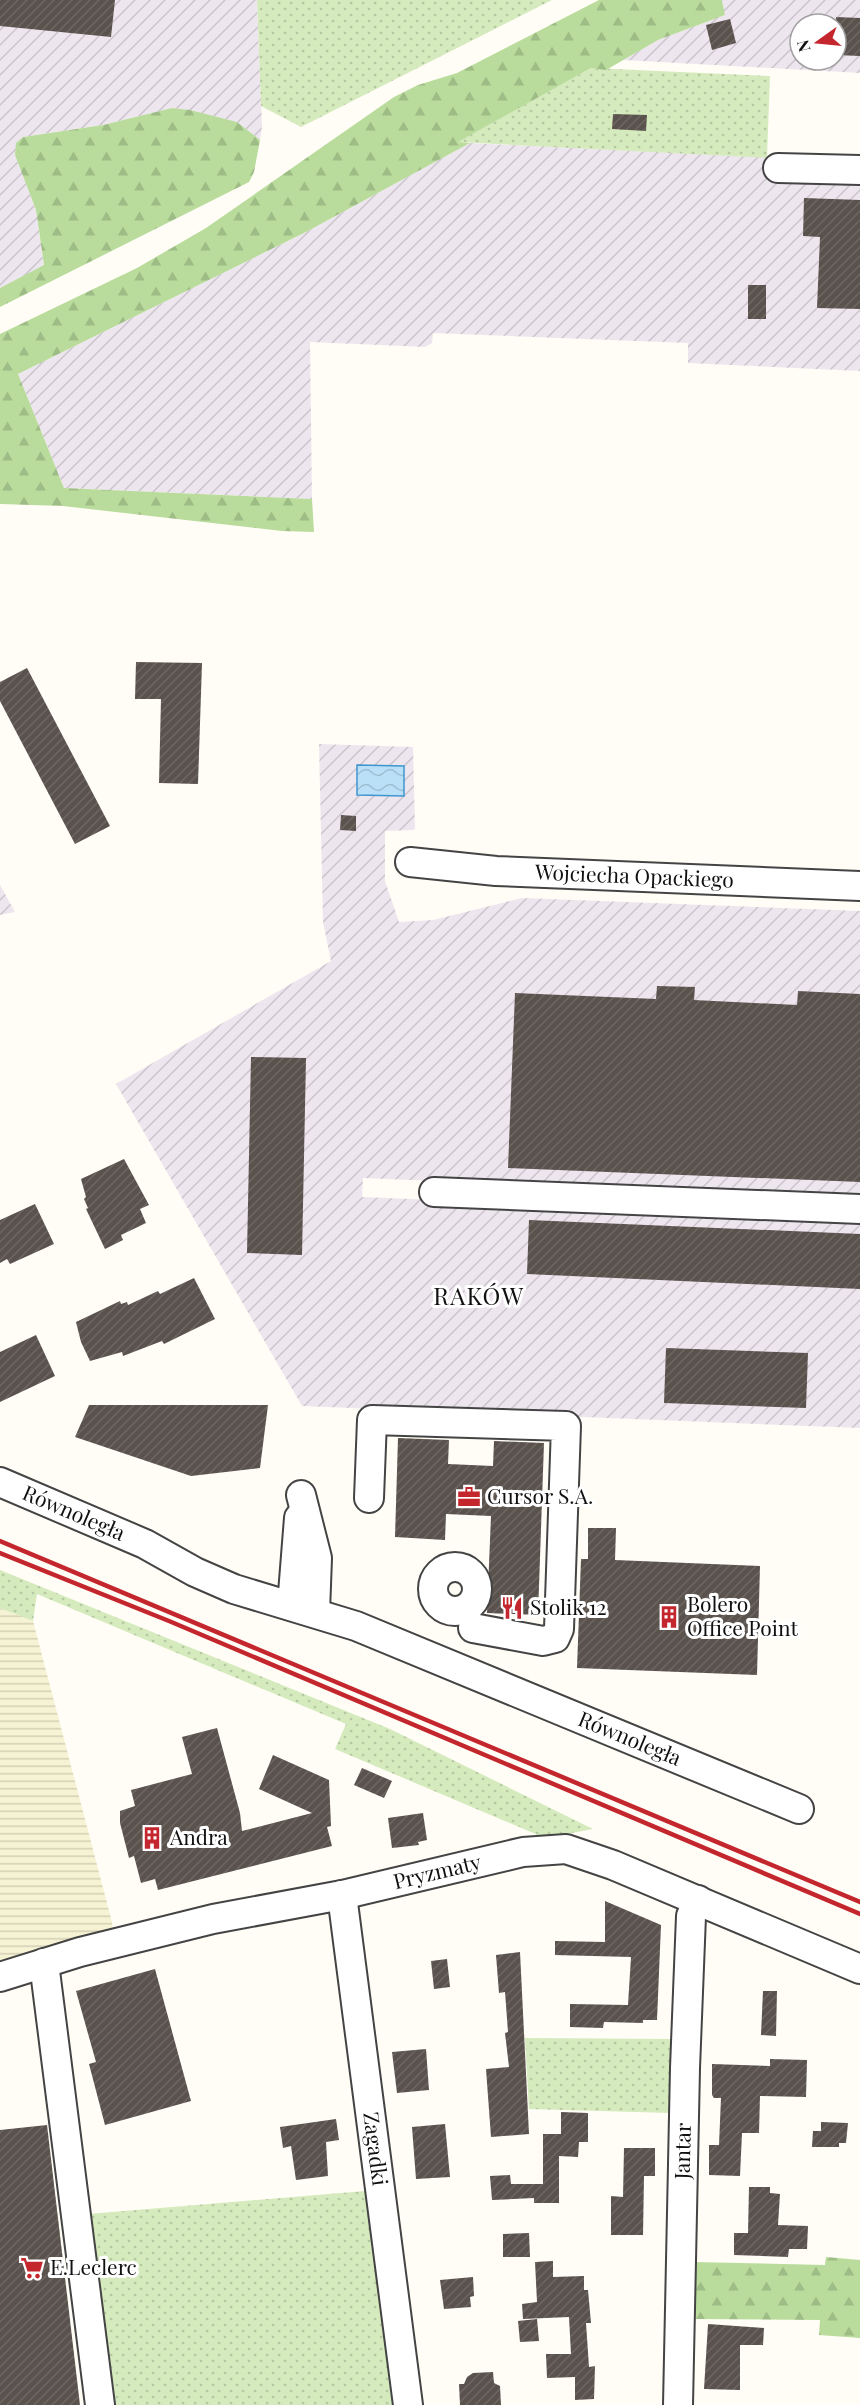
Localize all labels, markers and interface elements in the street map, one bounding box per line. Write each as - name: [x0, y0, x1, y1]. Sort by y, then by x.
- north arrow: [788, 12, 848, 72]
- text: N: [791, 37, 815, 54]
- street label: Wojciecha Opackiego: [534, 857, 734, 893]
- district label: RAKÓW: [433, 1279, 525, 1311]
- street label: Równoległa: [19, 1477, 130, 1546]
- place label: Cursor S.A.: [487, 1481, 593, 1509]
- office icon: Cursor S.A.: [456, 1484, 482, 1510]
- place label: Bolero Office Point: [687, 1589, 798, 1641]
- place label: Stolik 12: [530, 1592, 607, 1620]
- restaurant icon: Stolik 12: [499, 1595, 525, 1621]
- building icon: Bolero Office Point: [656, 1604, 682, 1630]
- street label: Równoległa: [575, 1703, 687, 1771]
- place label: Andra: [169, 1822, 228, 1850]
- building icon: Andra: [139, 1825, 165, 1851]
- street label: Pryzmaty: [390, 1846, 484, 1894]
- street label: Zagadki: [358, 2110, 395, 2187]
- street label: Jantar: [667, 2122, 696, 2181]
- place label: E.Leclerc: [50, 2252, 137, 2280]
- supermarket icon: E.Leclerc: [19, 2255, 45, 2281]

